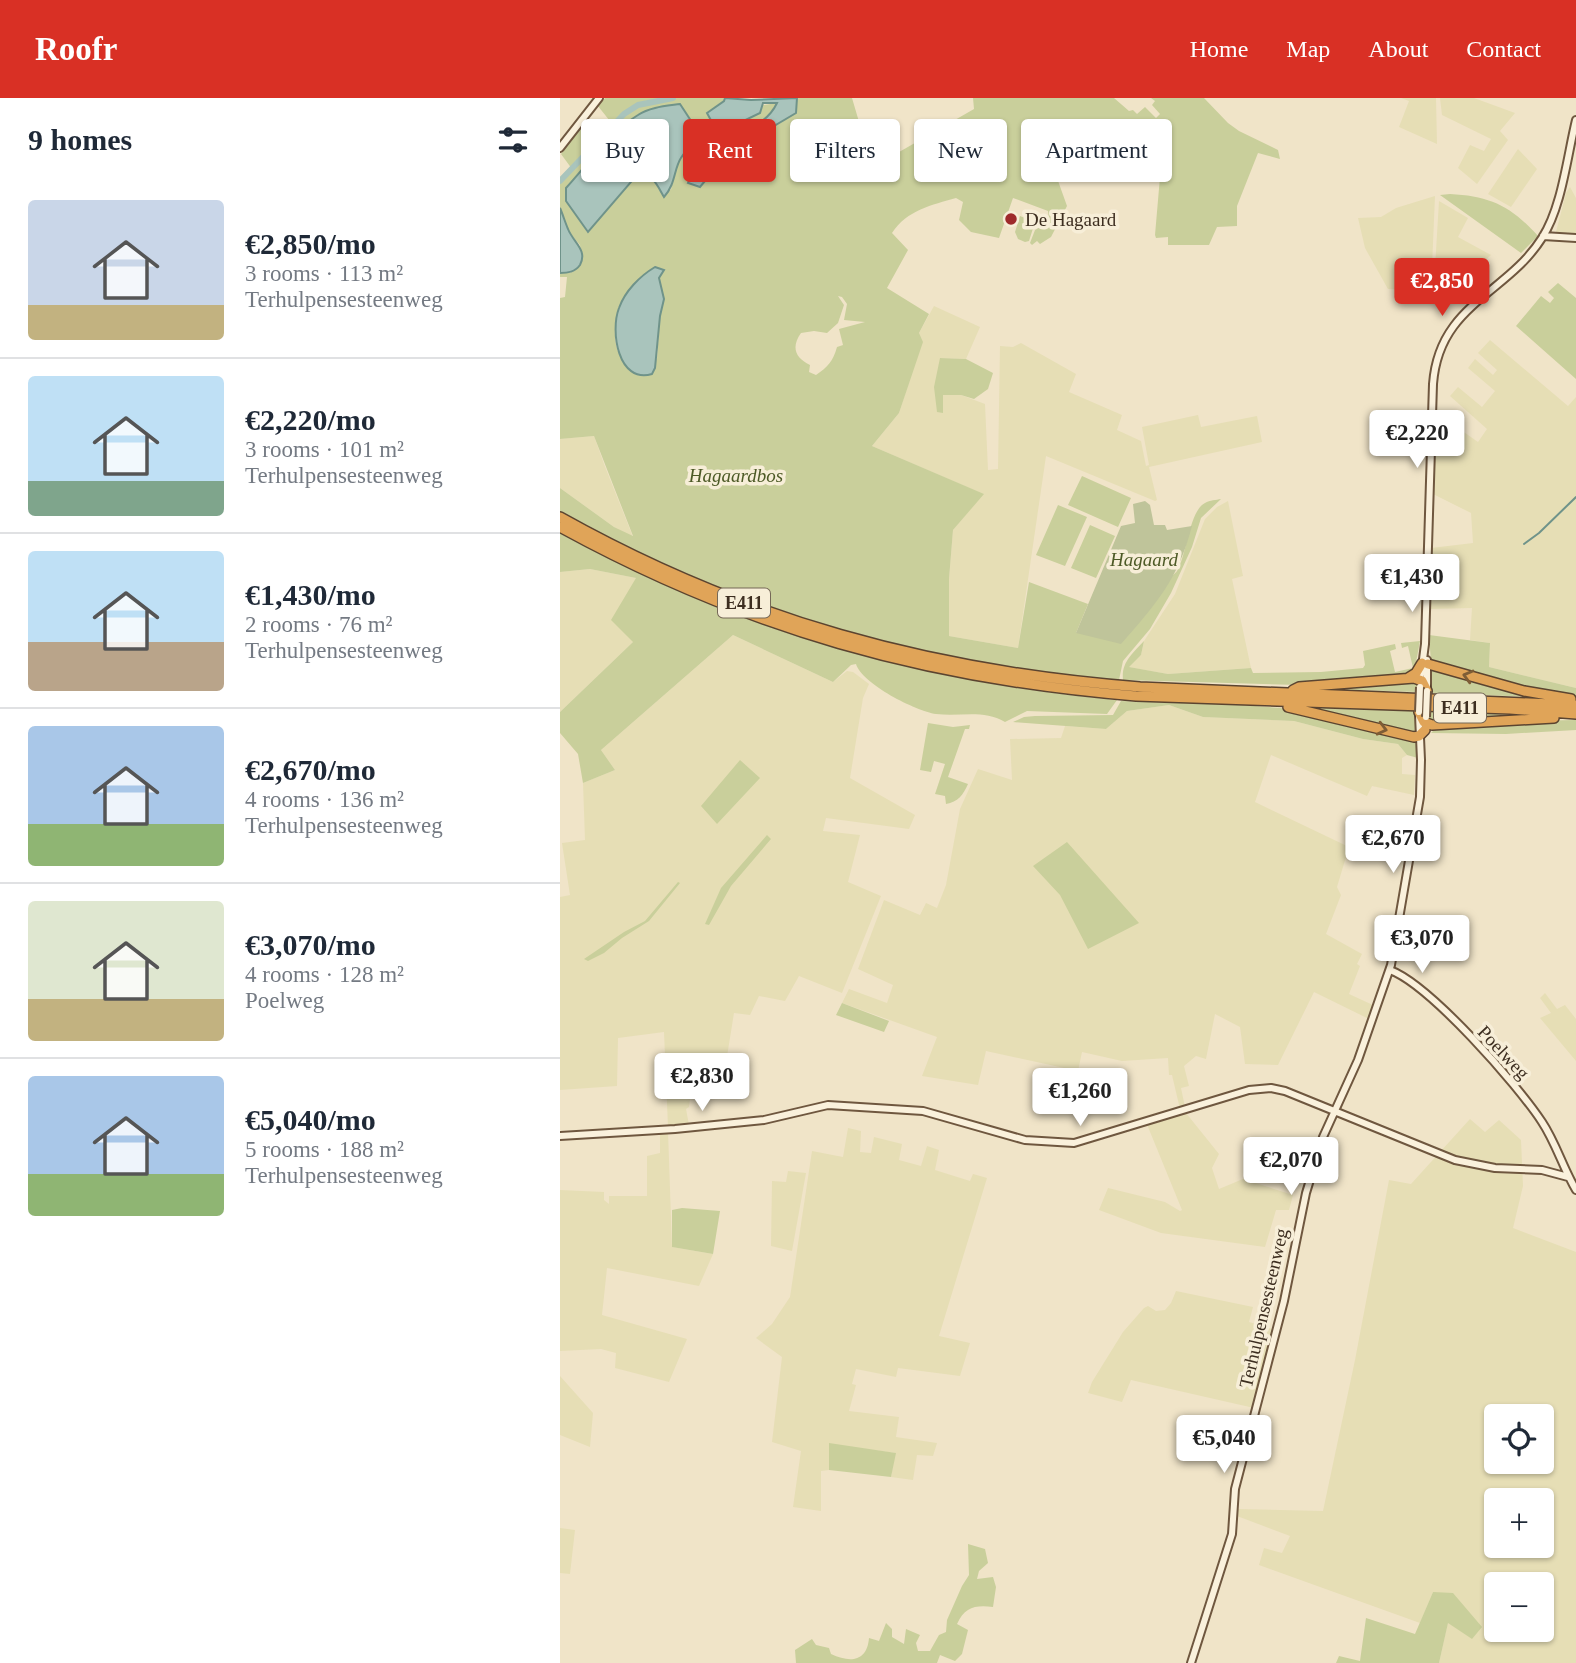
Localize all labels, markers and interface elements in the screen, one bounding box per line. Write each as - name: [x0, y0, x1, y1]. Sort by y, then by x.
- text: Roofr: [35, 31, 117, 67]
- text: Home: [1190, 36, 1248, 62]
- text: Map: [1286, 36, 1330, 62]
- text: About: [1368, 36, 1428, 62]
- text: Contact: [1466, 36, 1541, 62]
- chip: Buy: [581, 119, 669, 182]
- chip: Rent: [683, 119, 776, 182]
- chip: Filters: [790, 119, 900, 182]
- chip: New: [914, 119, 1007, 182]
- chip: Apartment: [1021, 119, 1172, 182]
- icon: filters: [494, 121, 532, 159]
- text: 9 homes: [28, 123, 132, 156]
- place label: De Hagaard: [1025, 209, 1117, 230]
- marker: De Hagaard: [1003, 211, 1019, 227]
- text: €2,850/mo: [245, 227, 376, 260]
- icon: home: [84, 228, 168, 312]
- pin: €2,850: [1385, 258, 1499, 318]
- text: 3 rooms · 113 m²: [245, 261, 403, 286]
- text: €2,850: [1410, 268, 1474, 293]
- text: Terhulpensesteenweg: [245, 287, 443, 312]
- text: €2,220/mo: [245, 403, 376, 436]
- icon: home: [84, 404, 168, 488]
- pin: €2,220: [1360, 410, 1474, 470]
- text: €2,220: [1385, 420, 1449, 445]
- text: 3 rooms · 101 m²: [245, 437, 404, 462]
- text: Terhulpensesteenweg: [245, 463, 443, 488]
- park label: Hagaardbos: [688, 465, 783, 486]
- park label: Hagaard: [1109, 549, 1178, 570]
- pin: €1,430: [1355, 554, 1469, 614]
- text: €1,430: [1380, 564, 1444, 589]
- text: €1,430/mo: [245, 578, 376, 611]
- icon: home: [84, 579, 168, 663]
- road number: E411: [718, 588, 770, 618]
- text: 2 rooms · 76 m²: [245, 612, 392, 637]
- text: Terhulpensesteenweg: [245, 638, 443, 663]
- one-way arrow: [1463, 670, 1475, 684]
- road number: E411: [1434, 694, 1486, 722]
- one-way arrow: [1376, 721, 1388, 735]
- text: €2,670/mo: [245, 753, 376, 786]
- icon: home: [84, 754, 168, 838]
- text: 4 rooms · 136 m²: [245, 787, 404, 812]
- text: Terhulpensesteenweg: [245, 813, 443, 838]
- pin: €2,670: [1336, 816, 1450, 875]
- text: €2,670: [1361, 825, 1425, 850]
- pin: €3,070: [1365, 916, 1479, 975]
- text: €3,070: [1390, 925, 1454, 950]
- text: €3,070/mo: [245, 928, 376, 961]
- icon: home: [84, 929, 168, 1013]
- text: 4 rooms · 128 m²: [245, 962, 404, 987]
- text: Poelweg: [245, 988, 324, 1013]
- street label: Poelweg: [1474, 1021, 1534, 1084]
- pin: €2,830: [645, 1054, 759, 1113]
- text: €2,830: [670, 1063, 734, 1088]
- pin: €1,260: [1023, 1068, 1137, 1128]
- text: €1,260: [1048, 1078, 1112, 1103]
- text: €5,040/mo: [245, 1103, 376, 1136]
- icon: home: [84, 1104, 168, 1188]
- text: 5 rooms · 188 m²: [245, 1137, 404, 1162]
- pin: €2,070: [1234, 1138, 1348, 1197]
- text: €2,070: [1259, 1147, 1323, 1172]
- text: Terhulpensesteenweg: [245, 1163, 443, 1188]
- street label: Terhulpensesteenweg: [1235, 1226, 1292, 1390]
- map controls: [1484, 1404, 1554, 1642]
- button: locate: [1484, 1404, 1554, 1474]
- pin: €5,040: [1167, 1416, 1281, 1475]
- text: €5,040: [1192, 1425, 1256, 1450]
- button: +: [1484, 1488, 1554, 1558]
- button: −: [1484, 1572, 1554, 1642]

